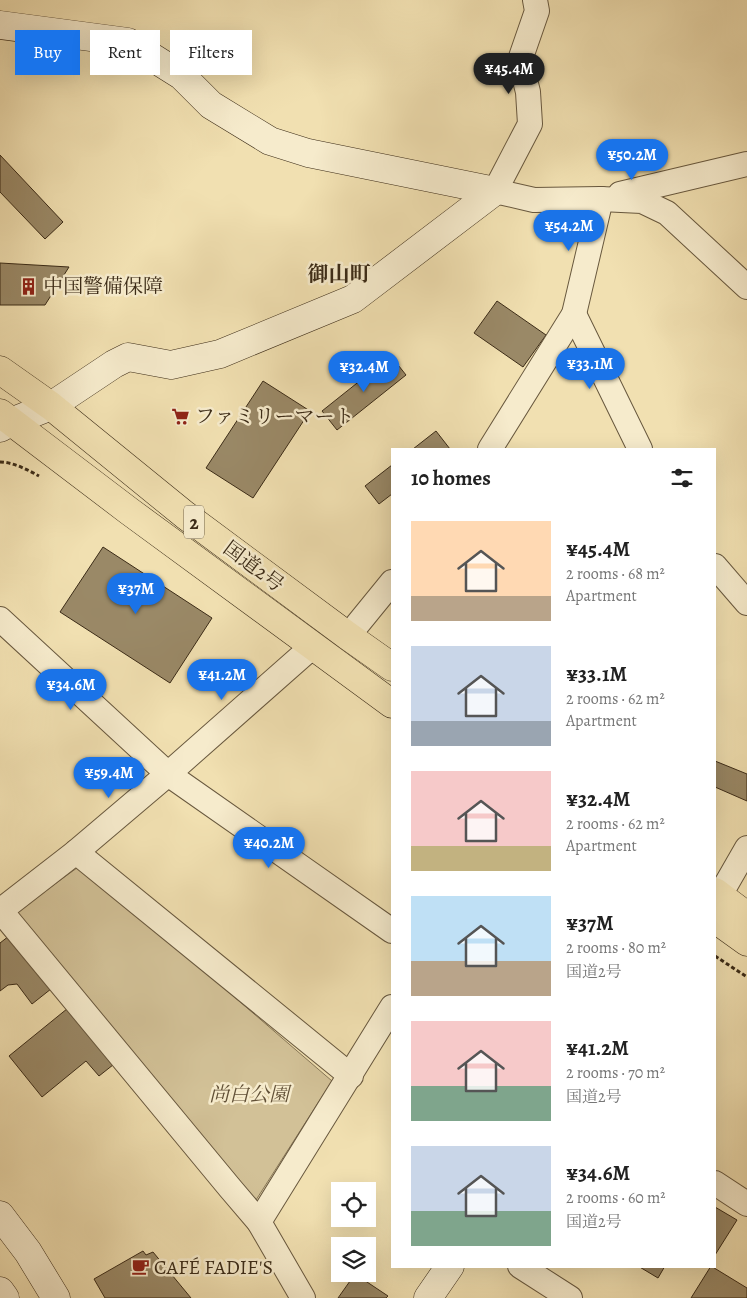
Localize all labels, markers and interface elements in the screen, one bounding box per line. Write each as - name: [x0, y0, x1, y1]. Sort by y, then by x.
- chip: Buy: [15, 30, 80, 75]
- chip: Rent: [90, 30, 160, 75]
- chip: Filters: [170, 30, 252, 75]
- pin: ¥45.4M: [468, 52, 550, 95]
- text: ¥45.4M: [485, 58, 533, 80]
- pin: ¥50.2M: [591, 138, 673, 181]
- text: ¥50.2M: [607, 144, 657, 166]
- pin: ¥54.2M: [528, 210, 610, 252]
- text: ¥54.2M: [544, 215, 594, 237]
- district label: 御山町: [308, 260, 371, 288]
- place label: 中国警備保障: [43, 273, 163, 300]
- building icon: 中国警備保障: [19, 276, 39, 296]
- pin: ¥33.1M: [549, 348, 631, 390]
- pin: ¥32.4M: [323, 350, 405, 393]
- text: ¥33.1M: [567, 353, 613, 375]
- text: ¥32.4M: [339, 356, 389, 378]
- place label: ファミリーマート: [195, 403, 355, 430]
- supermarket icon: ファミリーマート: [171, 406, 191, 426]
- text: 10 homes: [411, 464, 491, 492]
- icon: filters: [668, 464, 696, 492]
- road number: 2: [184, 506, 204, 538]
- street label: 国道2号: [218, 535, 290, 598]
- text: ¥45.4M: [566, 535, 630, 563]
- icon: home: [451, 541, 511, 601]
- text: 2 rooms · 68 m²: [566, 563, 665, 585]
- pin: ¥37M: [106, 572, 166, 615]
- text: ¥37M: [118, 578, 154, 600]
- text: Apartment: [566, 585, 637, 607]
- pin: ¥41.2M: [181, 658, 263, 701]
- text: ¥33.1M: [566, 660, 627, 688]
- text: ¥41.2M: [198, 664, 246, 686]
- icon: home: [451, 666, 511, 726]
- pin: ¥34.6M: [30, 668, 112, 711]
- text: ¥34.6M: [47, 674, 95, 696]
- text: 2 rooms · 62 m²: [566, 688, 665, 710]
- text: Apartment: [566, 710, 637, 732]
- pin: ¥59.4M: [68, 756, 150, 799]
- text: ¥59.4M: [85, 762, 133, 784]
- text: ¥32.4M: [566, 785, 631, 813]
- icon: home: [451, 791, 511, 851]
- text: 2 rooms · 62 m²: [566, 813, 665, 835]
- pin: ¥40.2M: [228, 826, 310, 869]
- text: ¥40.2M: [244, 832, 294, 854]
- text: Apartment: [566, 835, 637, 857]
- text: ¥37M: [566, 909, 614, 937]
- icon: home: [451, 916, 511, 976]
- text: 2 rooms · 80 m²: [566, 937, 666, 959]
- text: 国道2号: [566, 961, 622, 983]
- text: ¥41.2M: [566, 1034, 629, 1062]
- icon: home: [451, 1041, 511, 1101]
- text: 2 rooms · 70 m²: [566, 1062, 665, 1084]
- park label: 尚白公園: [209, 1081, 292, 1108]
- text: 国道2号: [566, 1086, 622, 1108]
- text: ¥34.6M: [566, 1159, 630, 1187]
- icon: home: [451, 1166, 511, 1226]
- map controls: [331, 1182, 376, 1282]
- button: locate: [331, 1182, 376, 1227]
- text: 2 rooms · 60 m²: [566, 1187, 666, 1209]
- text: 国道2号: [566, 1211, 622, 1233]
- button: layers: [331, 1237, 376, 1282]
- place label: CAFÉ FADIE'S: [154, 1254, 273, 1281]
- cafe icon: CAFÉ FADIE'S: [130, 1257, 150, 1277]

